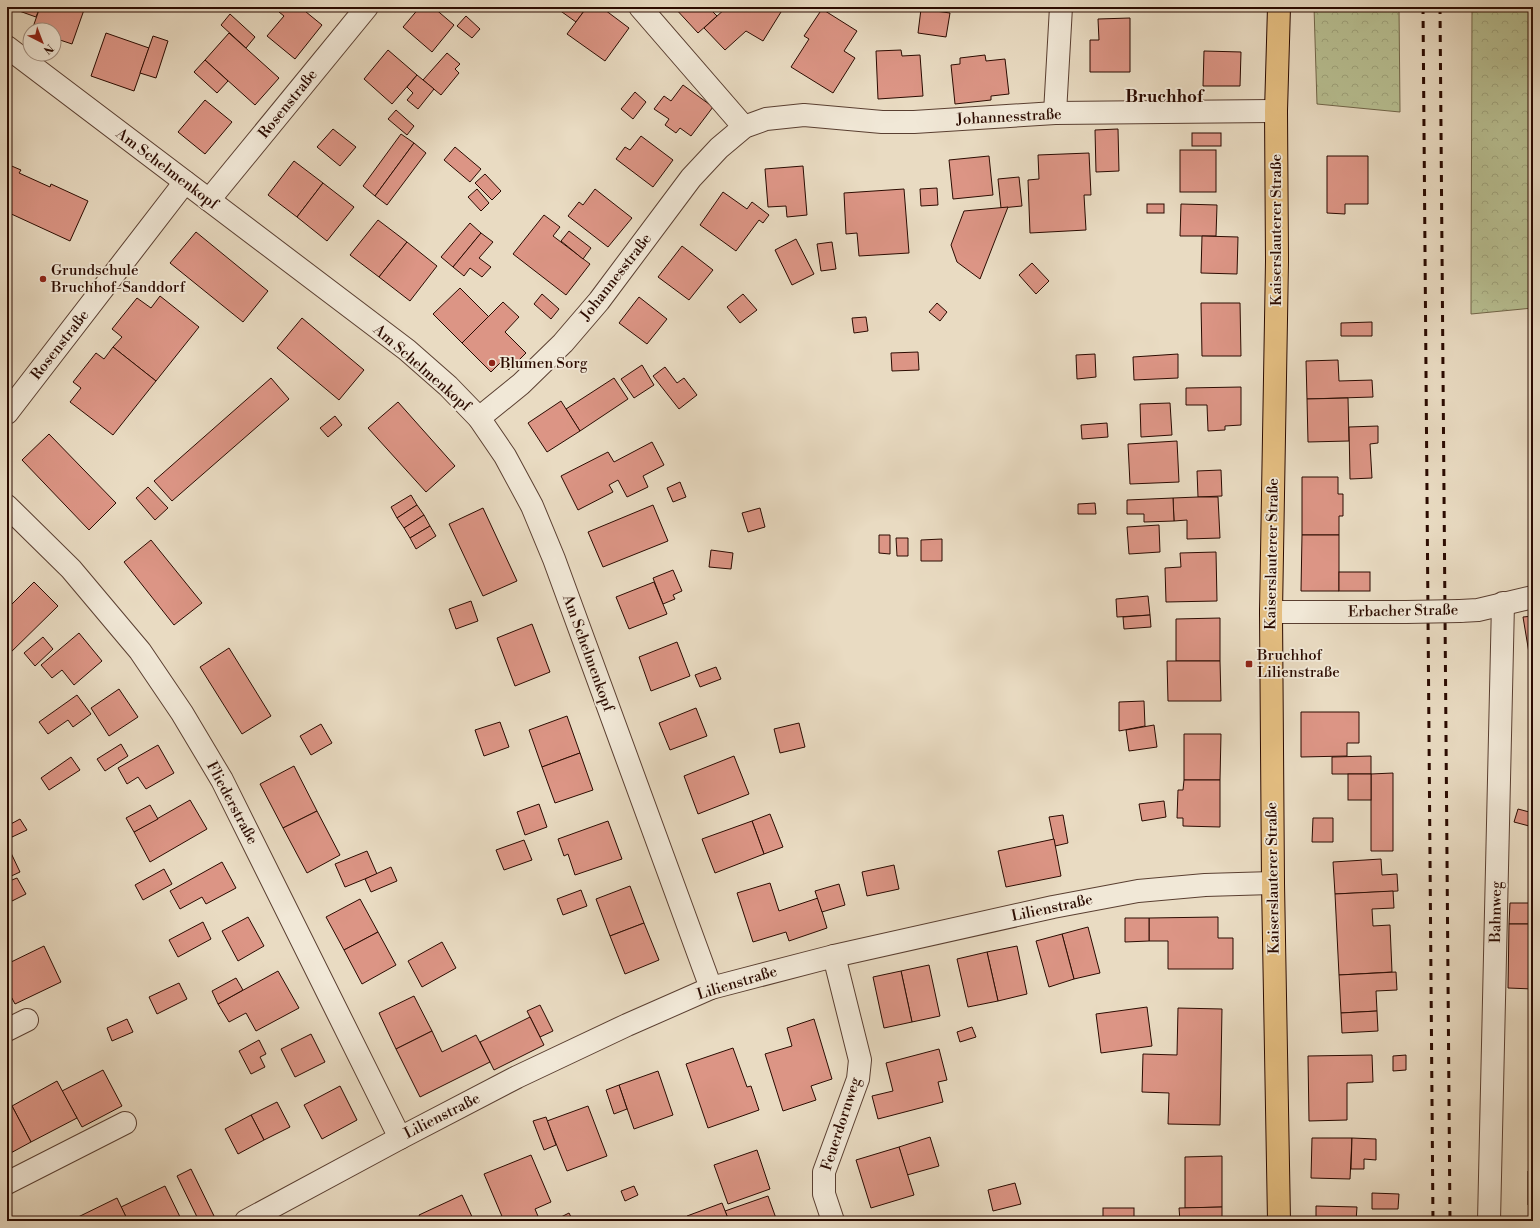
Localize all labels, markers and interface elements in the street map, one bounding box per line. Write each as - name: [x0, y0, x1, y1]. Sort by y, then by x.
- north arrow: [22, 22, 62, 62]
- text: N: [40, 41, 56, 57]
- street label: Rosenstraße: [254, 65, 322, 143]
- district label: Bruchhof: [1125, 86, 1205, 108]
- street label: Johannesstraße: [955, 105, 1062, 129]
- street label: Am Schelmenkopf: [111, 124, 222, 214]
- street label: Kaiserslauterer Straße: [1267, 154, 1286, 306]
- street label: Johannesstraße: [575, 230, 656, 325]
- place label: Grundschule Bruchhof-Sanddorf: [50, 261, 186, 297]
- marker: Grundschule Bruchhof-Sanddorf: [38, 274, 48, 284]
- street label: Rosenstraße: [27, 306, 93, 384]
- street label: Am Schelmenkopf: [369, 320, 475, 416]
- place label: Blumen Sorg: [499, 354, 588, 373]
- marker: Blumen Sorg: [487, 358, 497, 368]
- street label: Kaiserslauterer Straße: [1261, 478, 1283, 630]
- street label: Am Schelmenkopf: [558, 591, 618, 715]
- street label: Erbacher Straße: [1348, 601, 1458, 621]
- place label: Bruchhof Lilienstraße: [1256, 646, 1340, 682]
- marker: Bruchhof Lilienstraße: [1244, 659, 1254, 669]
- street label: Fliederstraße: [202, 758, 262, 848]
- street label: Kaiserslauterer Straße: [1262, 802, 1284, 954]
- street label: Bahnweg: [1486, 881, 1506, 944]
- street label: Lilienstraße: [1010, 890, 1094, 926]
- street label: Lilienstraße: [695, 962, 779, 1004]
- street label: Feuerdornweg: [817, 1075, 865, 1173]
- street label: Lilienstraße: [401, 1089, 483, 1143]

